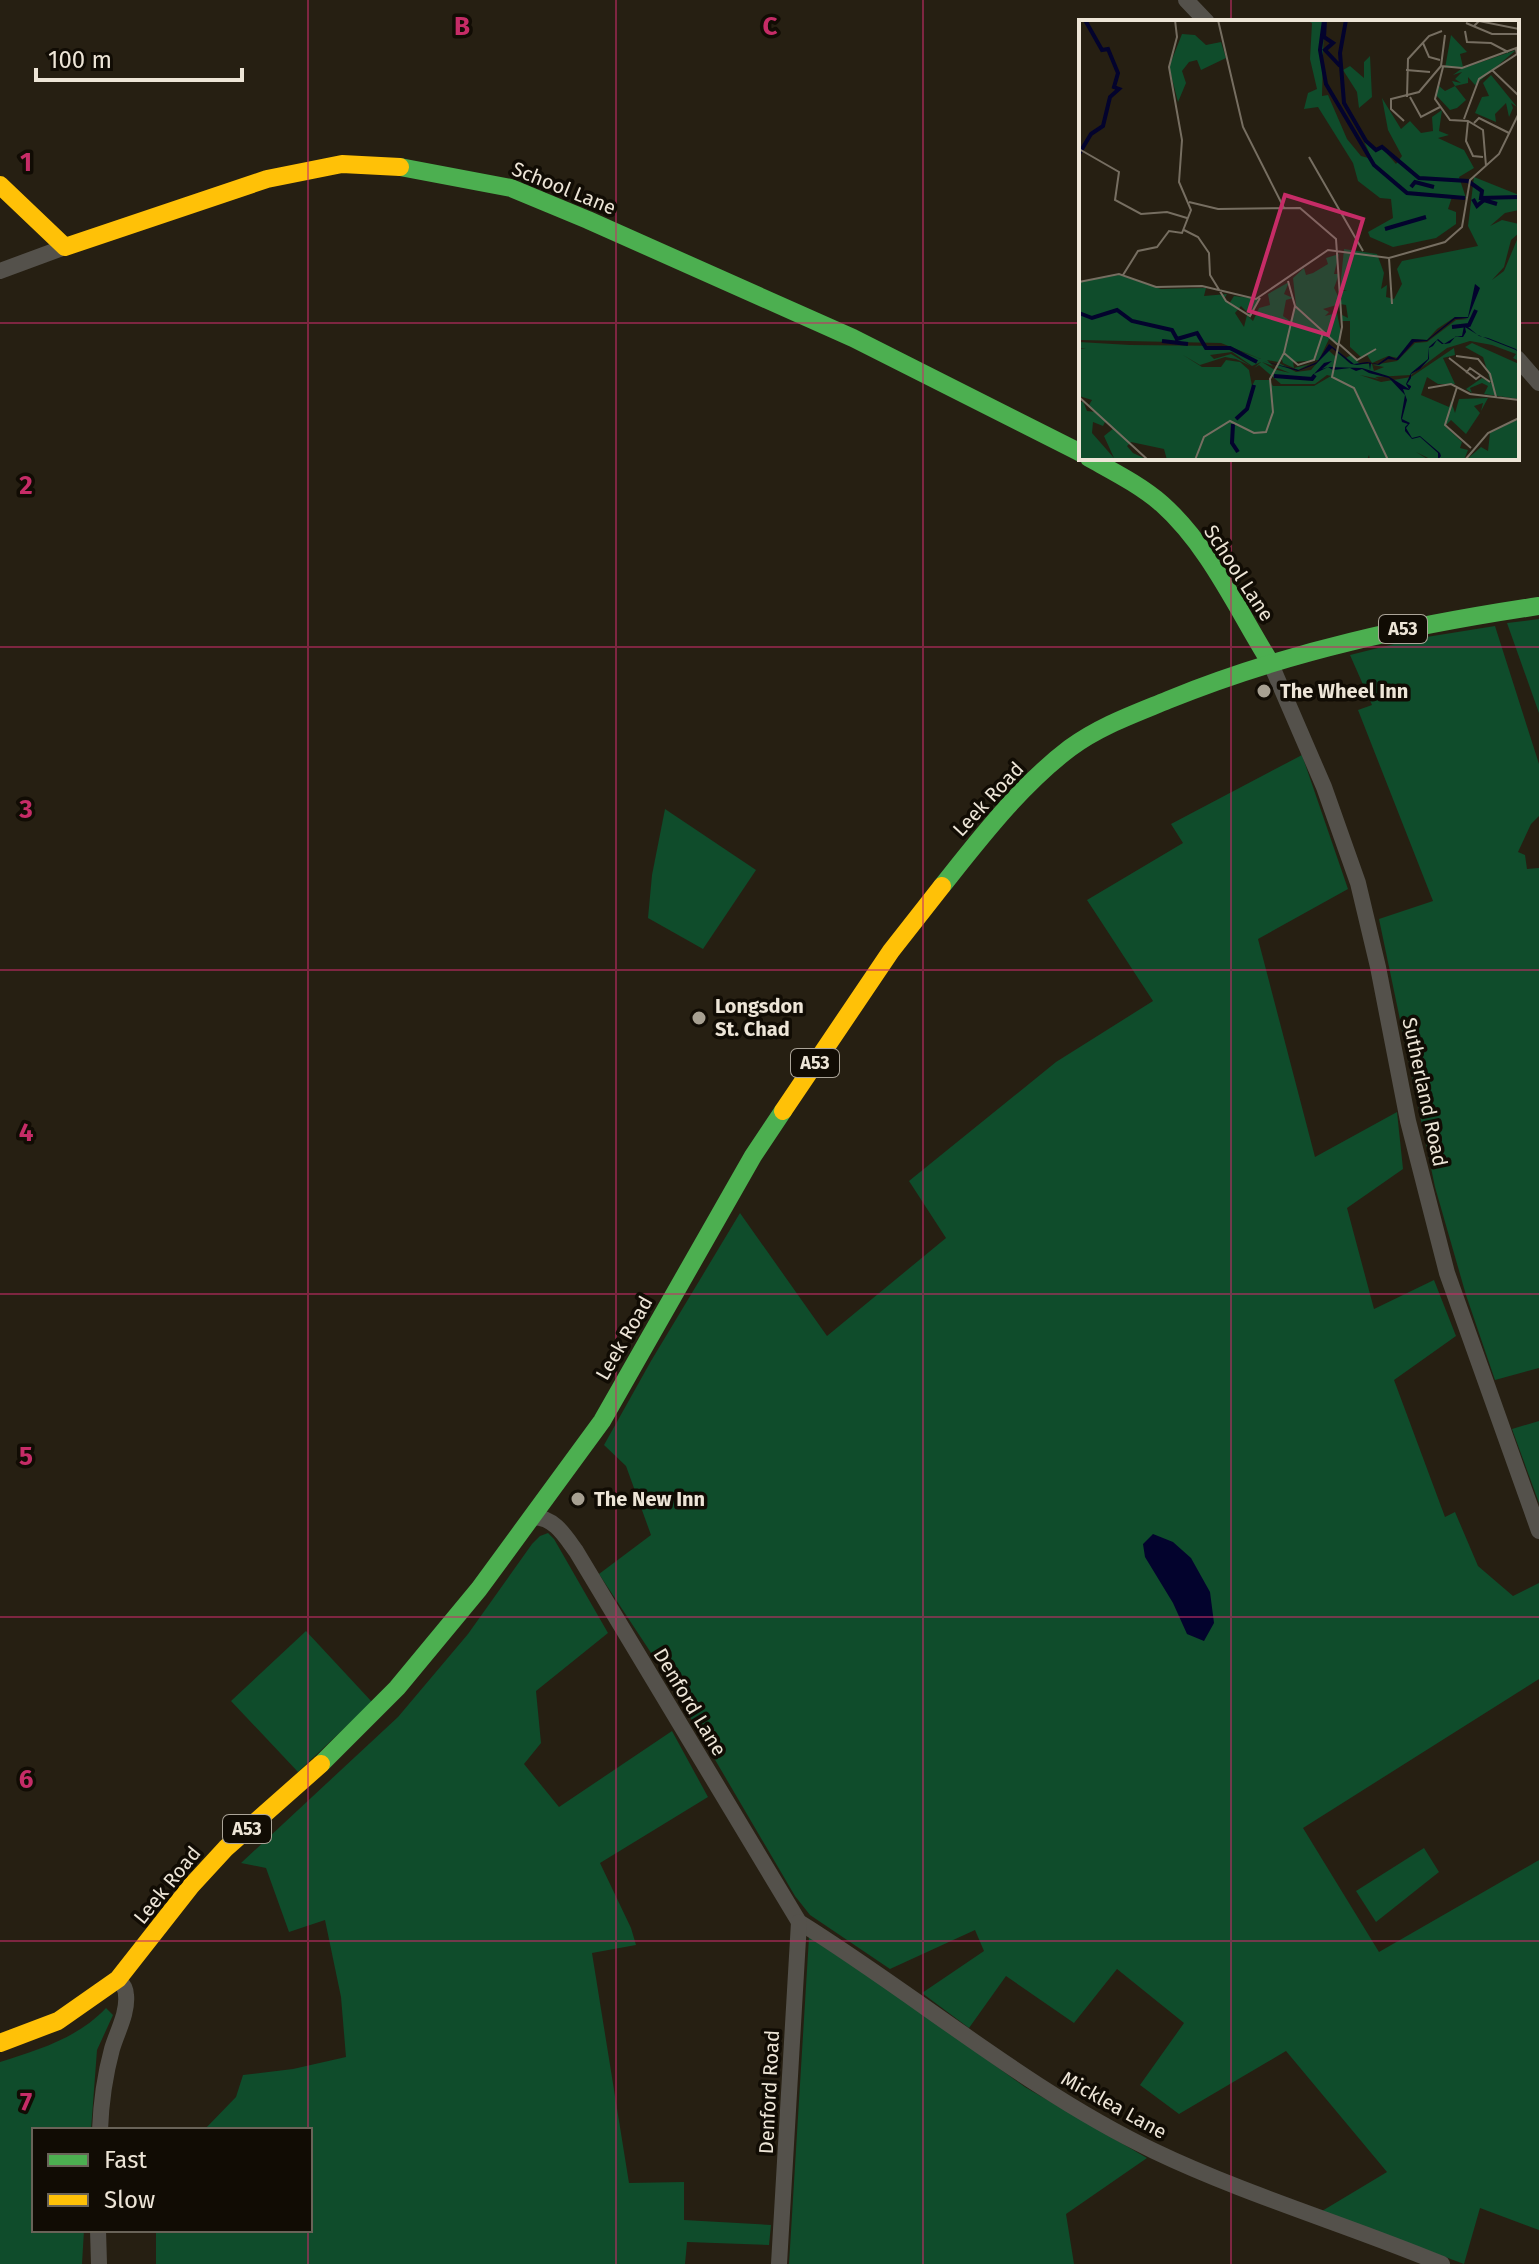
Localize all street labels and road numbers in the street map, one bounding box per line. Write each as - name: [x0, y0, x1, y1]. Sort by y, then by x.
- street label: School Lane: [509, 156, 619, 220]
- street label: School Lane: [1199, 520, 1279, 626]
- road number: A53: [1379, 615, 1427, 643]
- street label: Leek Road: [948, 757, 1028, 841]
- street label: Sutherland Road: [1397, 1015, 1453, 1169]
- road number: A53: [791, 1049, 839, 1077]
- street label: Leek Road: [590, 1292, 658, 1384]
- street label: Denford Lane: [648, 1644, 732, 1760]
- road number: A53: [223, 1815, 271, 1843]
- street label: Leek Road: [128, 1841, 206, 1929]
- street label: Denford Road: [754, 2029, 784, 2155]
- street label: Micklea Lane: [1057, 2066, 1171, 2144]

